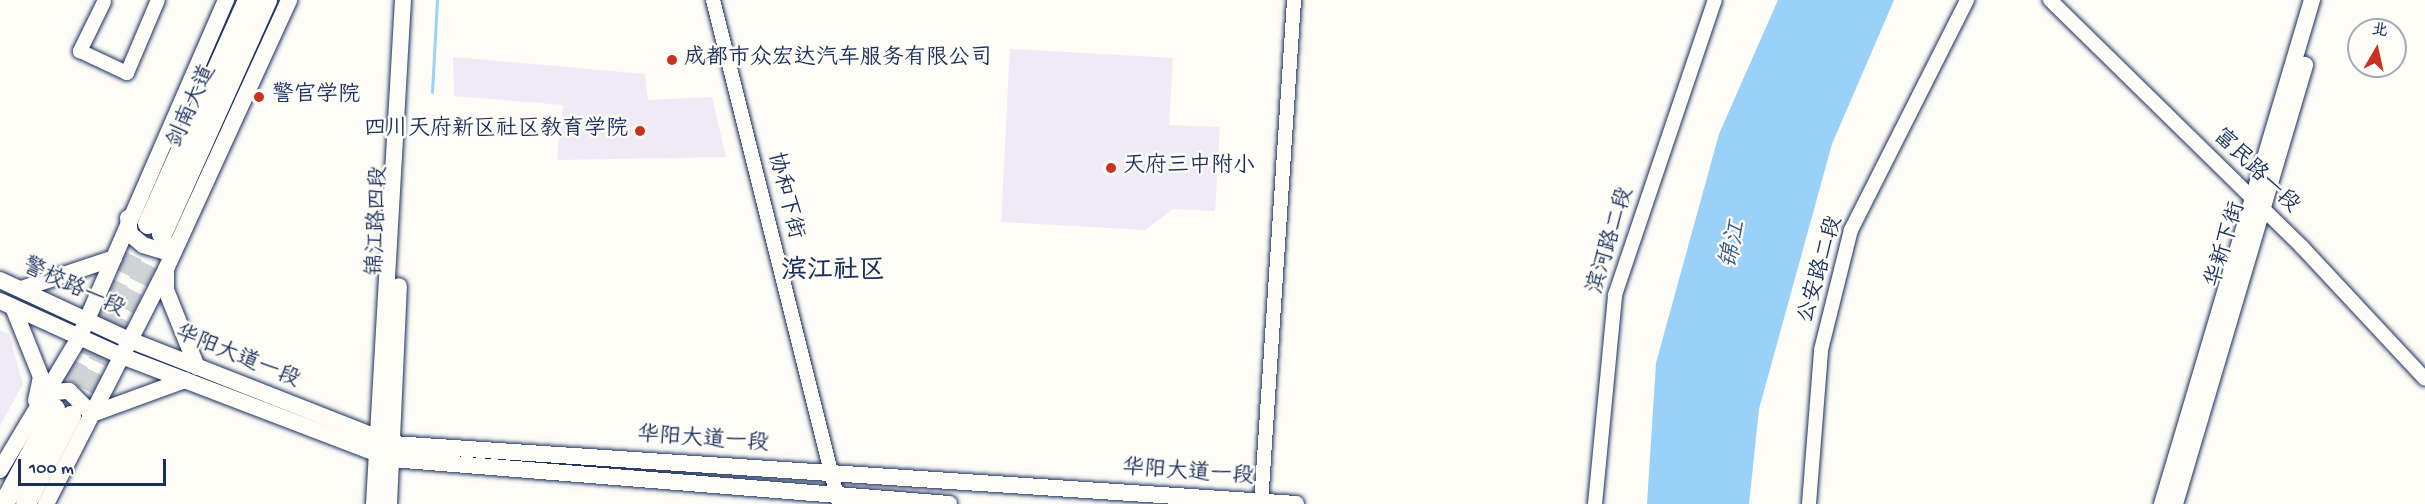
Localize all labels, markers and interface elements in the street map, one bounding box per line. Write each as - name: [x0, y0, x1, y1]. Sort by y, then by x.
- north arrow: [2347, 18, 2407, 78]
- text: 北: [2370, 21, 2389, 42]
- place label: 成都市众宏达汽车服务有限公司: [684, 47, 992, 73]
- marker: 成都市众宏达汽车服务有限公司: [665, 53, 679, 67]
- street label: 剑南大道: [163, 61, 223, 153]
- place label: 警官学院: [272, 84, 360, 110]
- marker: 警官学院: [250, 88, 268, 106]
- place label: 四川天府新区社区教育学院: [364, 118, 628, 144]
- marker: 四川天府新区社区教育学院: [633, 124, 647, 138]
- street label: 富民路一段: [2206, 124, 2304, 220]
- street label: 协和下街: [761, 150, 807, 242]
- place label: 天府三中附小: [1123, 155, 1255, 181]
- marker: 天府三中附小: [1104, 161, 1118, 175]
- street label: 锦江路四段: [364, 166, 394, 276]
- street label: 滨河路二段: [1583, 185, 1641, 297]
- street label: 华新下街: [2202, 199, 2252, 291]
- street label: 公安路二段: [1794, 213, 1850, 327]
- water label: 锦江: [1716, 219, 1754, 271]
- street label: 警校路一段: [18, 254, 128, 324]
- district label: 滨江社区: [781, 257, 885, 289]
- street label: 华阳大道一段: [171, 321, 303, 395]
- street label: 华阳大道一段: [636, 423, 770, 459]
- scale bar: [21, 447, 170, 485]
- street label: 华阳大道一段: [1121, 456, 1255, 492]
- text: 100 m: [29, 459, 74, 480]

